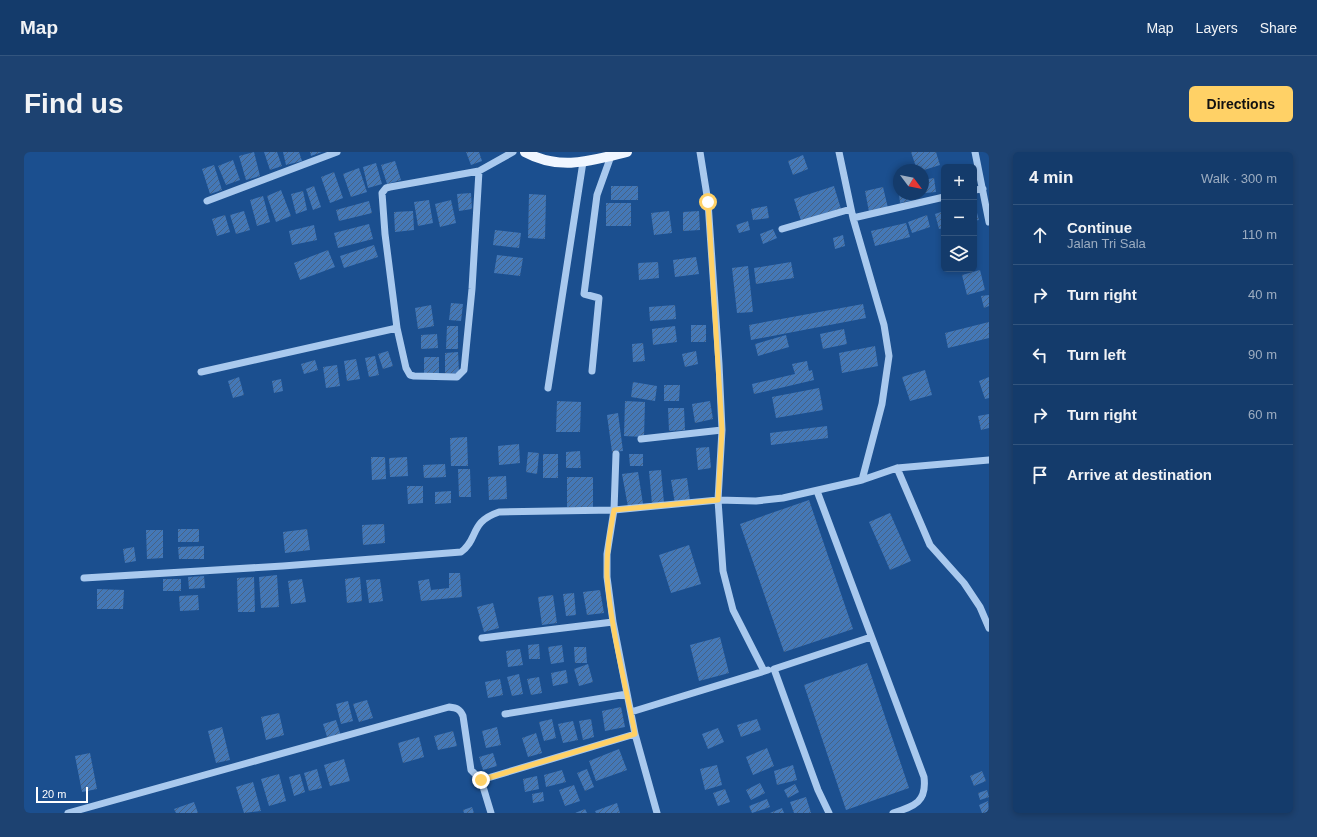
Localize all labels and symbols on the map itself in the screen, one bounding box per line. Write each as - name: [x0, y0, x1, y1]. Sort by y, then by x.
- north arrow: [893, 164, 929, 200]
- route start: [699, 193, 717, 211]
- route end: [472, 771, 490, 789]
- scale bar: [36, 785, 88, 804]

